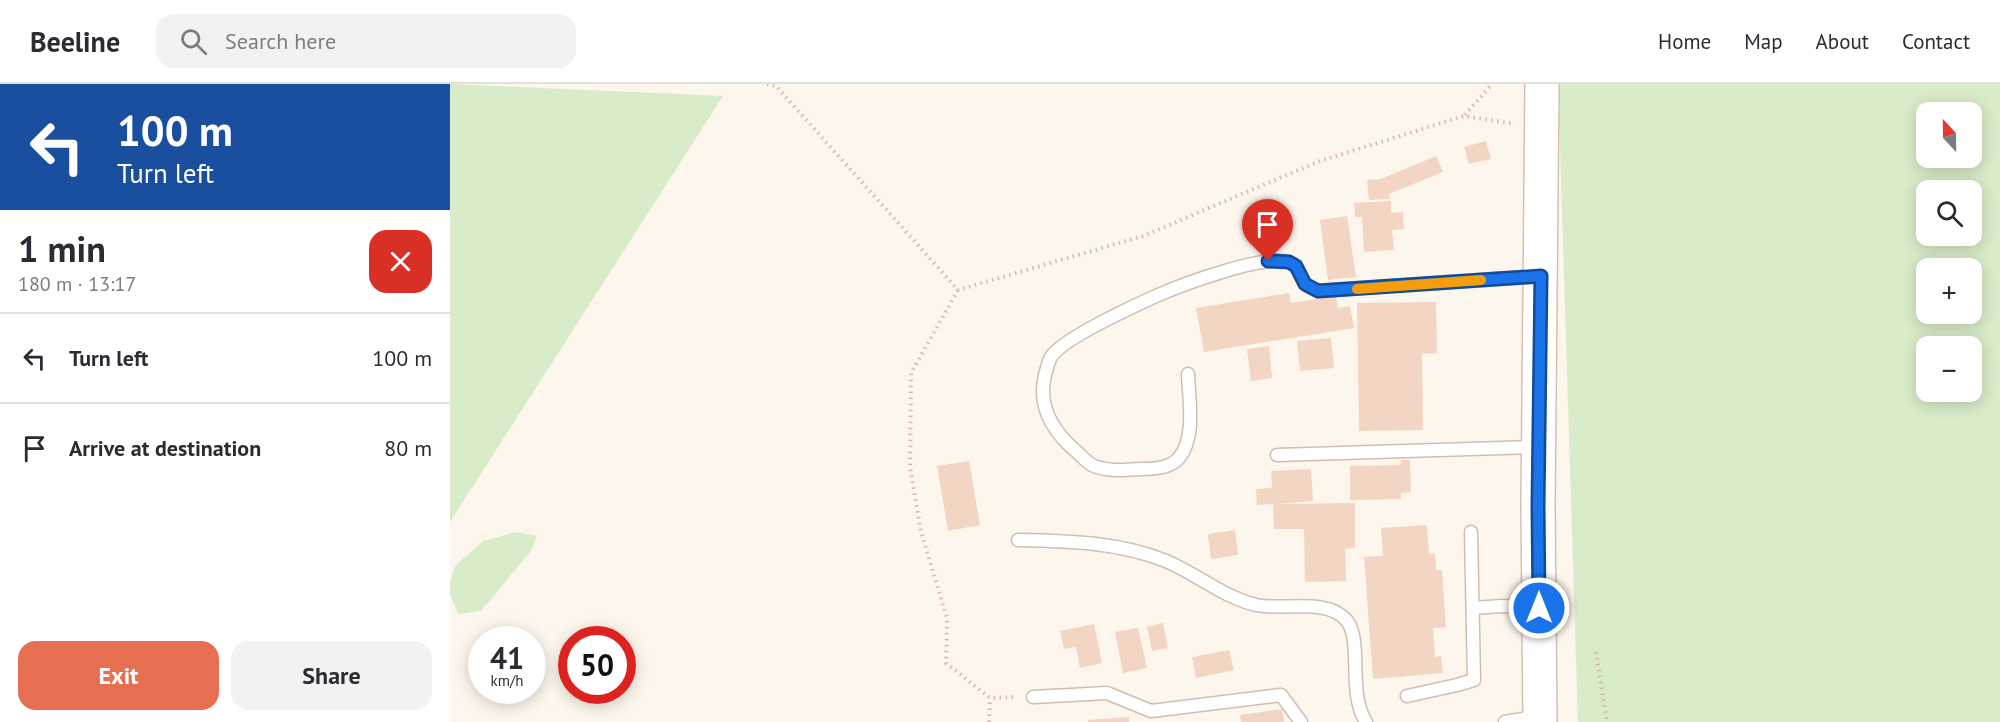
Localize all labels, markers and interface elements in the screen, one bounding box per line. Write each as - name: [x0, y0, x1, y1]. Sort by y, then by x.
- search box: [156, 14, 576, 68]
- text: Beeline: [30, 23, 120, 60]
- icon: search: [177, 25, 210, 58]
- text: Search here: [225, 27, 336, 55]
- text: Home: [1658, 28, 1711, 55]
- text: Map: [1744, 28, 1783, 55]
- text: About: [1816, 28, 1869, 55]
- text: Contact: [1902, 28, 1970, 55]
- north arrow: [1916, 102, 1982, 168]
- map controls: [1916, 102, 1982, 402]
- text: 100 m: [117, 103, 233, 158]
- icon: left: [18, 108, 96, 186]
- text: Turn left: [117, 156, 214, 190]
- button: search: [1916, 180, 1982, 246]
- pin: [1242, 199, 1293, 261]
- icon: arrive: [1251, 208, 1284, 241]
- text: 1 min: [18, 225, 106, 272]
- button: close: [369, 230, 432, 293]
- button: +: [1916, 258, 1982, 324]
- text: 180 m · 13:17: [18, 271, 136, 297]
- button: −: [1916, 336, 1982, 402]
- icon: left: [18, 342, 51, 375]
- text: Turn left: [69, 344, 149, 372]
- text: 100 m: [372, 344, 432, 372]
- icon: arrive: [18, 432, 51, 465]
- text: Arrive at destination: [69, 434, 261, 462]
- text: 80 m: [384, 434, 432, 462]
- position arrow: [1507, 576, 1571, 640]
- speed limit sign: 50: [558, 626, 636, 704]
- text: 41: [490, 638, 524, 677]
- button: Exit: [18, 641, 219, 710]
- button: Share: [231, 641, 432, 710]
- text: km/h: [491, 671, 523, 690]

